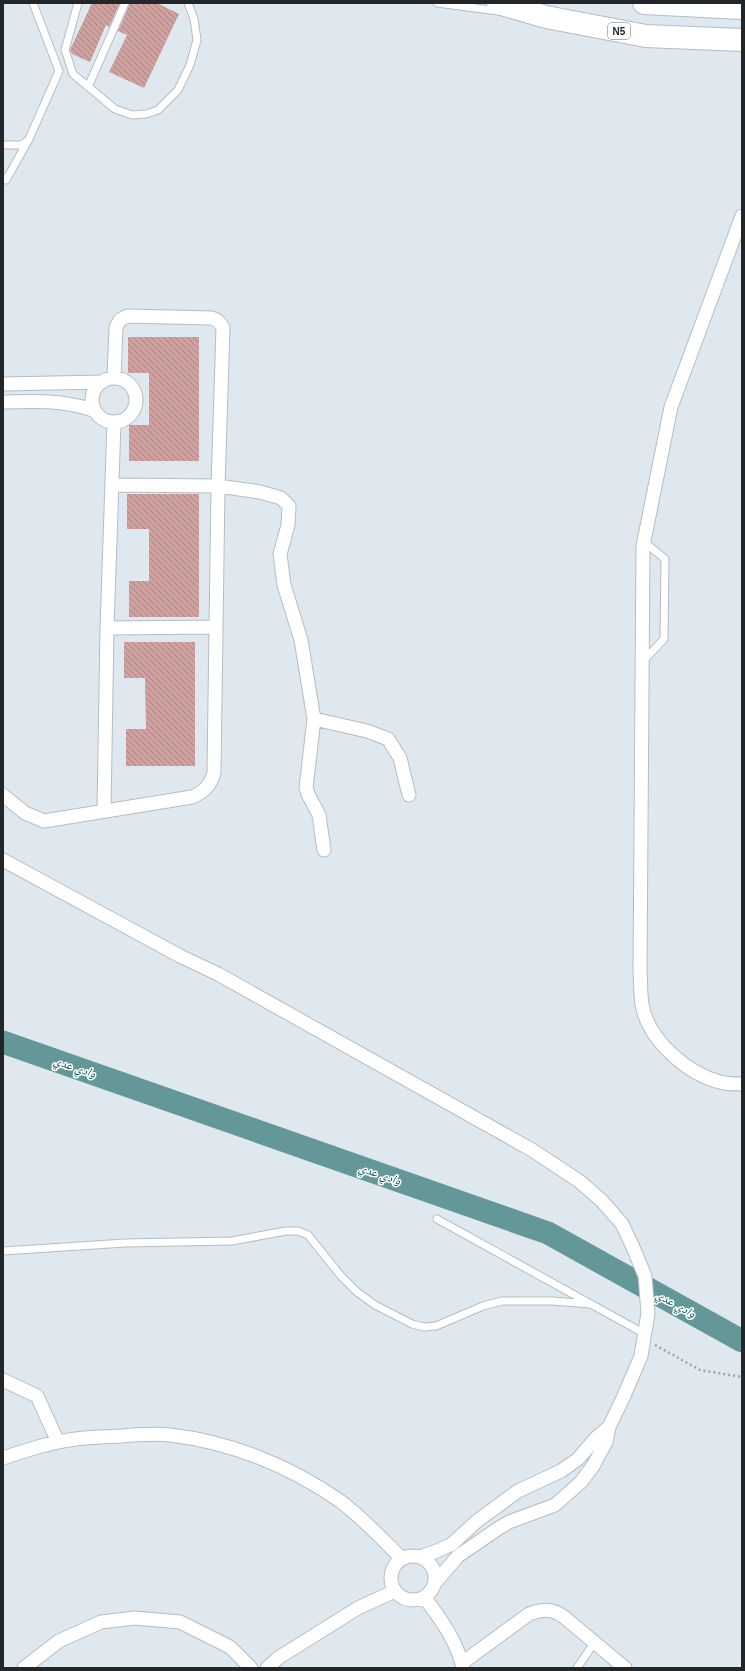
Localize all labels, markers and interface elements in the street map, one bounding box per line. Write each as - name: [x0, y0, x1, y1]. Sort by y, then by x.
- road number: N5: [608, 23, 630, 39]
- water label: وادي عدي: [51, 1053, 98, 1084]
- water label: وادي عدي: [356, 1160, 403, 1191]
- water label: وادي عدي: [652, 1287, 699, 1323]

